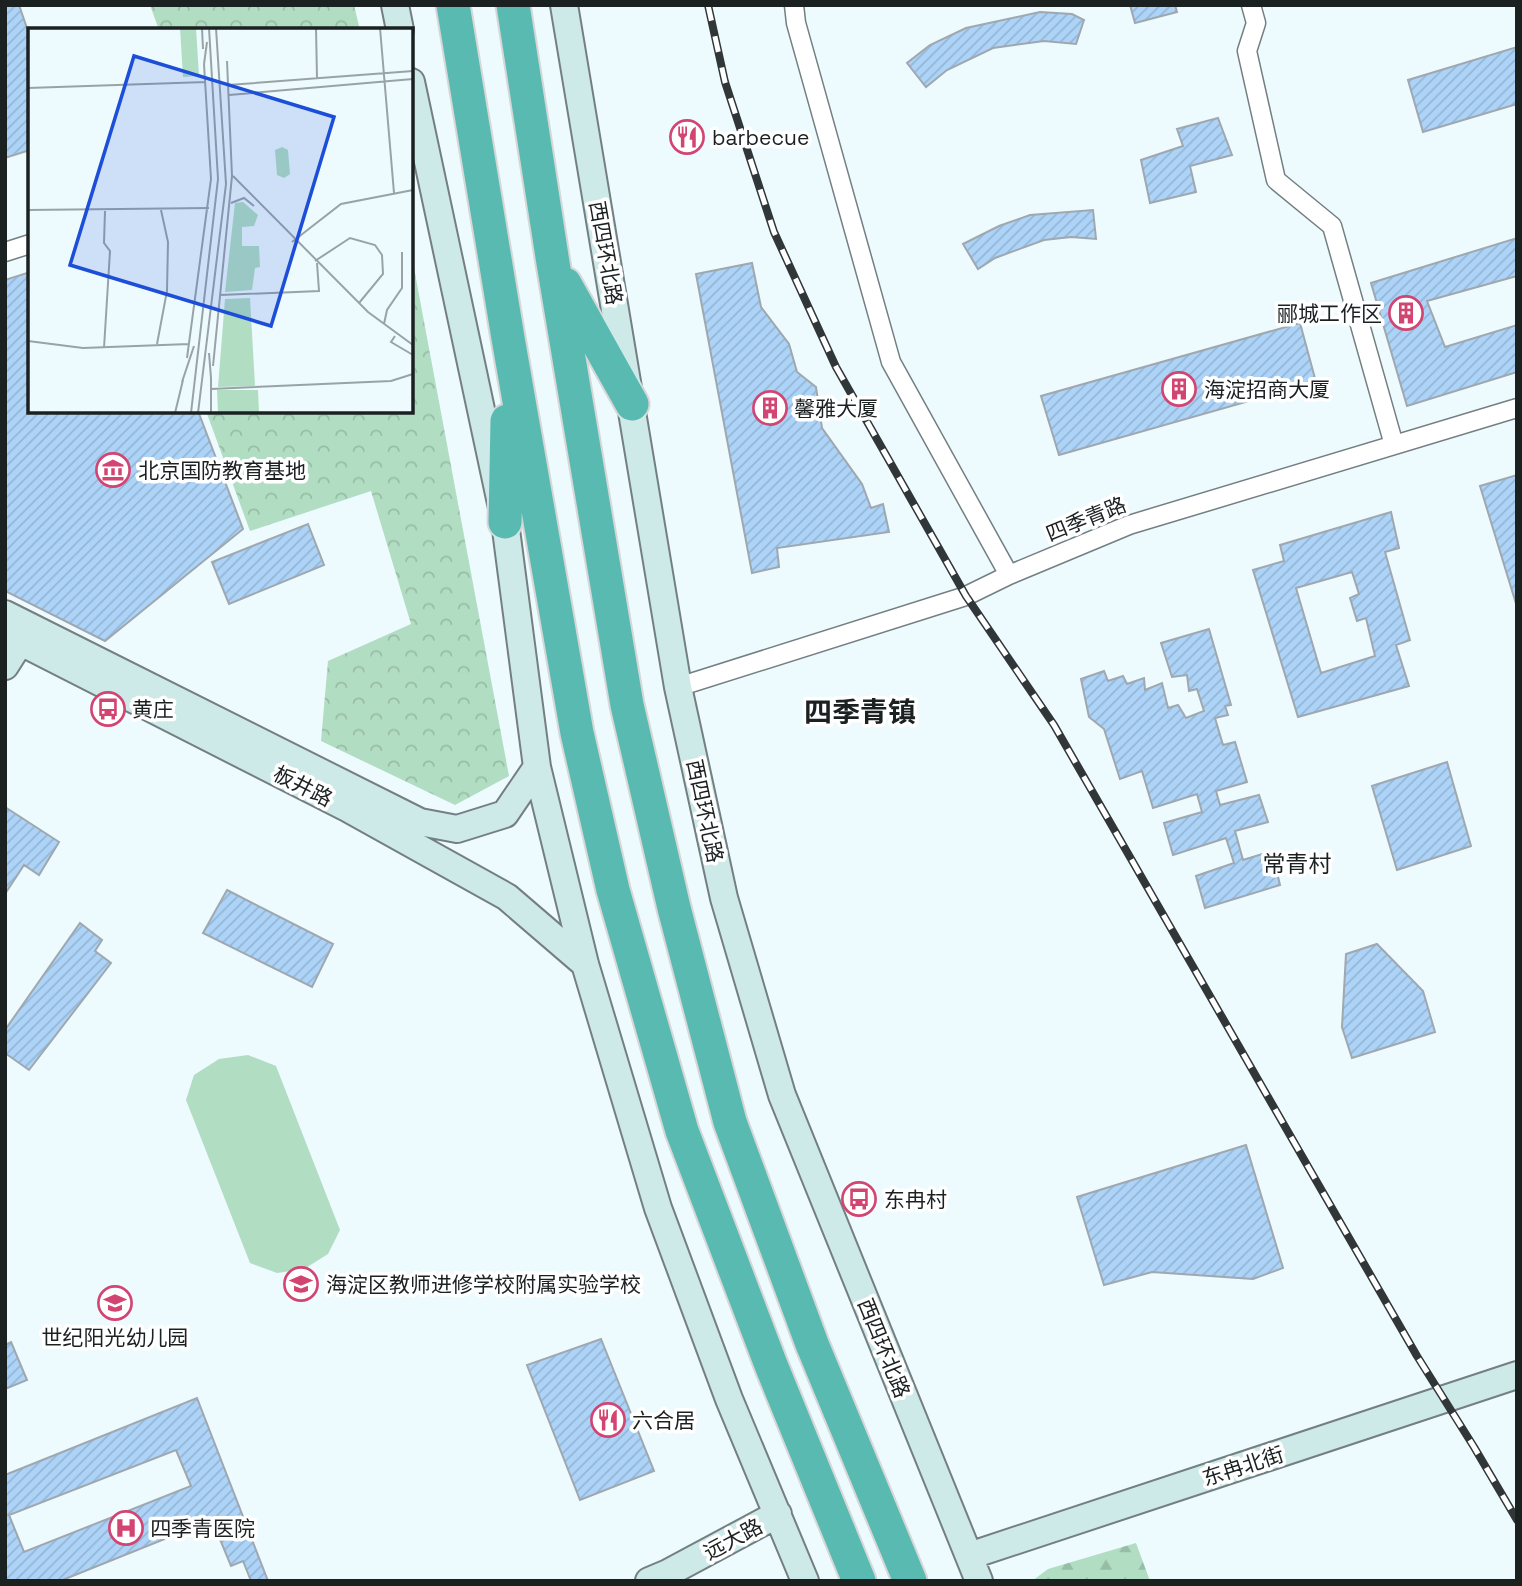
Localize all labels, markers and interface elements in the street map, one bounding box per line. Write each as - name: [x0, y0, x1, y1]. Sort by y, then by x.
- inset map: [28, 28, 413, 413]
- restaurant icon: barbecue: [668, 118, 706, 156]
- place label: barbecue: [712, 124, 809, 151]
- street label: 西四环北路: [584, 199, 628, 307]
- building icon: 郦城工作区: [1387, 294, 1425, 332]
- place label: 郦城工作区: [1277, 300, 1382, 327]
- building icon: 海淀招商大厦: [1160, 370, 1198, 408]
- place label: 海淀招商大厦: [1204, 376, 1330, 403]
- building icon: 馨雅大厦: [751, 389, 789, 427]
- place label: 馨雅大厦: [794, 395, 878, 422]
- museum icon: 北京国防教育基地: [94, 451, 132, 489]
- place label: 北京国防教育基地: [138, 457, 306, 484]
- street label: 四季青路: [1042, 491, 1130, 547]
- bus stop icon: 黄庄: [89, 690, 127, 728]
- district label: 四季青镇: [804, 694, 916, 730]
- place label: 黄庄: [132, 696, 174, 723]
- street label: 西四环北路: [681, 757, 729, 865]
- street label: 板井路: [269, 760, 337, 812]
- district label: 常青村: [1263, 849, 1332, 879]
- bus stop icon: 东冉村: [840, 1180, 878, 1218]
- place label: 东冉村: [884, 1186, 947, 1213]
- school or university icon: 海淀区教师进修学校附属实验学校: [282, 1265, 320, 1303]
- place label: 海淀区教师进修学校附属实验学校: [326, 1271, 641, 1298]
- school or university icon: 世纪阳光幼儿园: [96, 1284, 134, 1322]
- street label: 西四环北路: [852, 1294, 916, 1402]
- place label: 世纪阳光幼儿园: [42, 1324, 189, 1351]
- restaurant icon: 六合居: [589, 1401, 627, 1439]
- place label: 六合居: [632, 1407, 695, 1434]
- street label: 东冉北街: [1199, 1440, 1287, 1492]
- hospital icon: 四季青医院: [107, 1509, 145, 1547]
- street label: 远大路: [699, 1512, 767, 1566]
- place label: 四季青医院: [150, 1515, 255, 1542]

